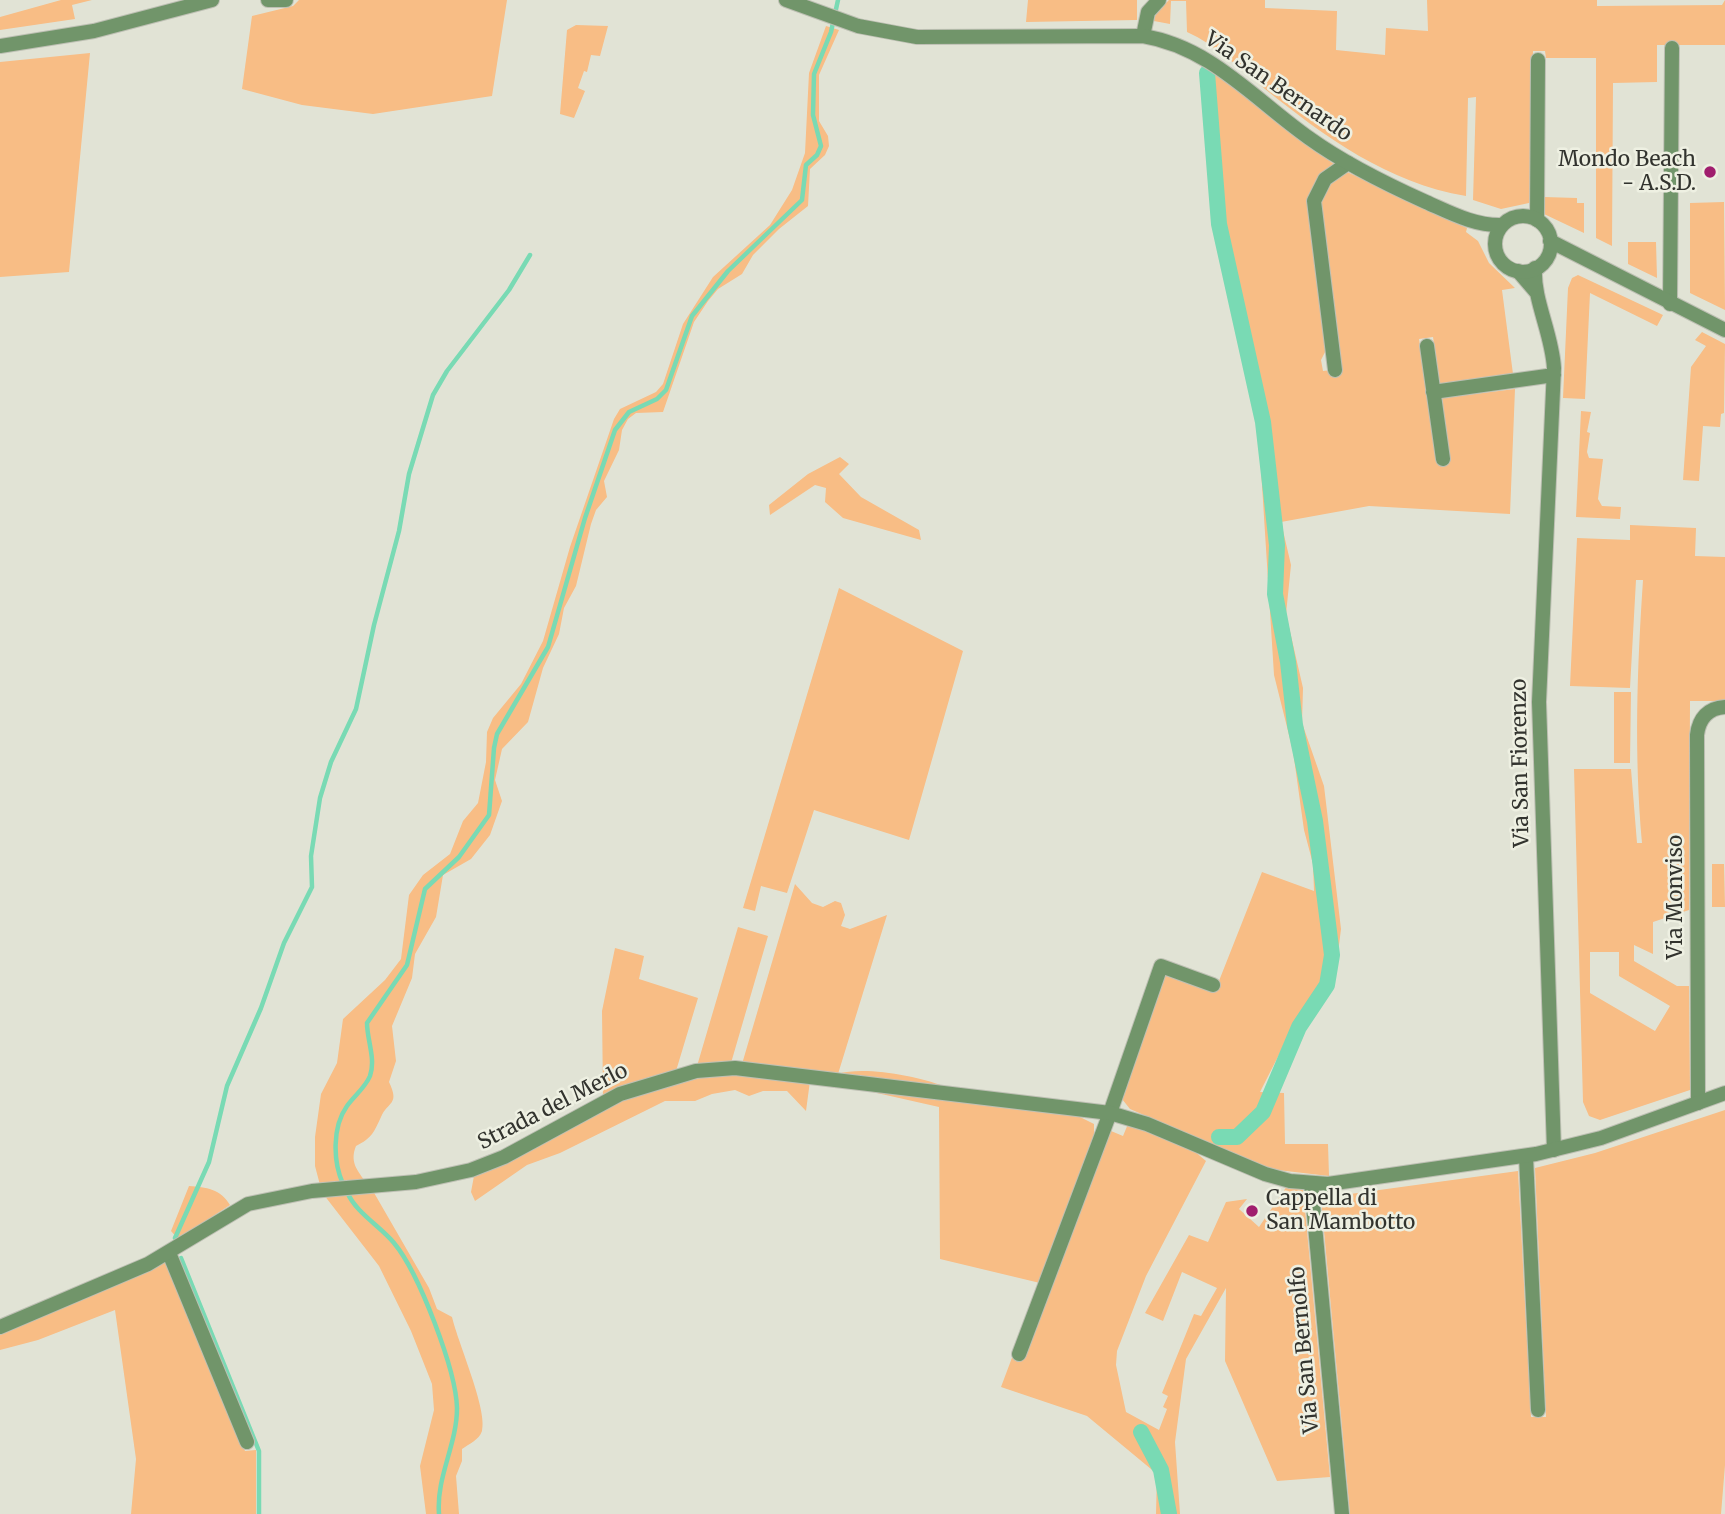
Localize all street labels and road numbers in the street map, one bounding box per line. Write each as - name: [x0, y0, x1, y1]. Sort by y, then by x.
- street label: Via San Bernardo: [1200, 27, 1356, 147]
- street label: Via San Fiorenzo: [1507, 678, 1535, 848]
- street label: Via Monviso: [1663, 835, 1689, 959]
- street label: Strada del Merlo: [474, 1058, 632, 1156]
- street label: Via San Bernolfo: [1285, 1266, 1325, 1434]

